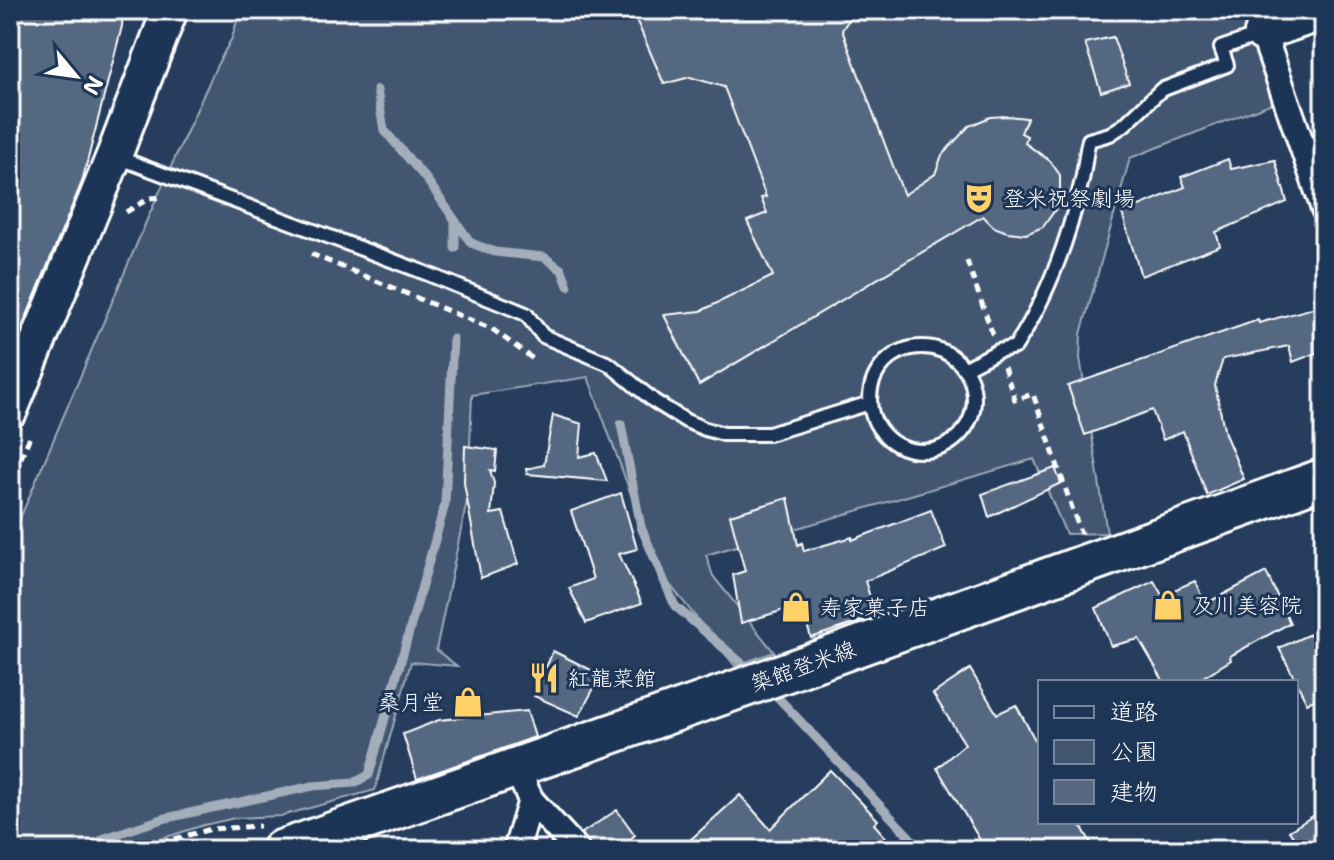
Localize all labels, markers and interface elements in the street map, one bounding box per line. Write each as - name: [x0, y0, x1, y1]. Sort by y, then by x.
- north arrow: [36, 36, 116, 116]
- text: N: [76, 71, 110, 100]
- theatre icon: 登米祝祭劇場: [962, 181, 996, 215]
- place label: 登米祝祭劇場: [1003, 184, 1135, 213]
- shop icon: 及川美容院: [1151, 588, 1185, 622]
- shop icon: 寿家菓子店: [779, 590, 813, 624]
- place label: 及川美容院: [1192, 591, 1302, 620]
- place label: 寿家菓子店: [820, 593, 930, 622]
- street label: 築館登米線: [747, 634, 860, 699]
- restaurant icon: 紅龍菜館: [527, 661, 561, 695]
- place label: 紅龍菜館: [568, 664, 656, 693]
- legend: [1038, 680, 1298, 824]
- shop icon: 桑月堂: [451, 685, 485, 719]
- place label: 桑月堂: [378, 688, 444, 717]
- text: 道路: [1110, 696, 1158, 728]
- text: 公園: [1110, 736, 1158, 768]
- text: 建物: [1110, 776, 1158, 808]

